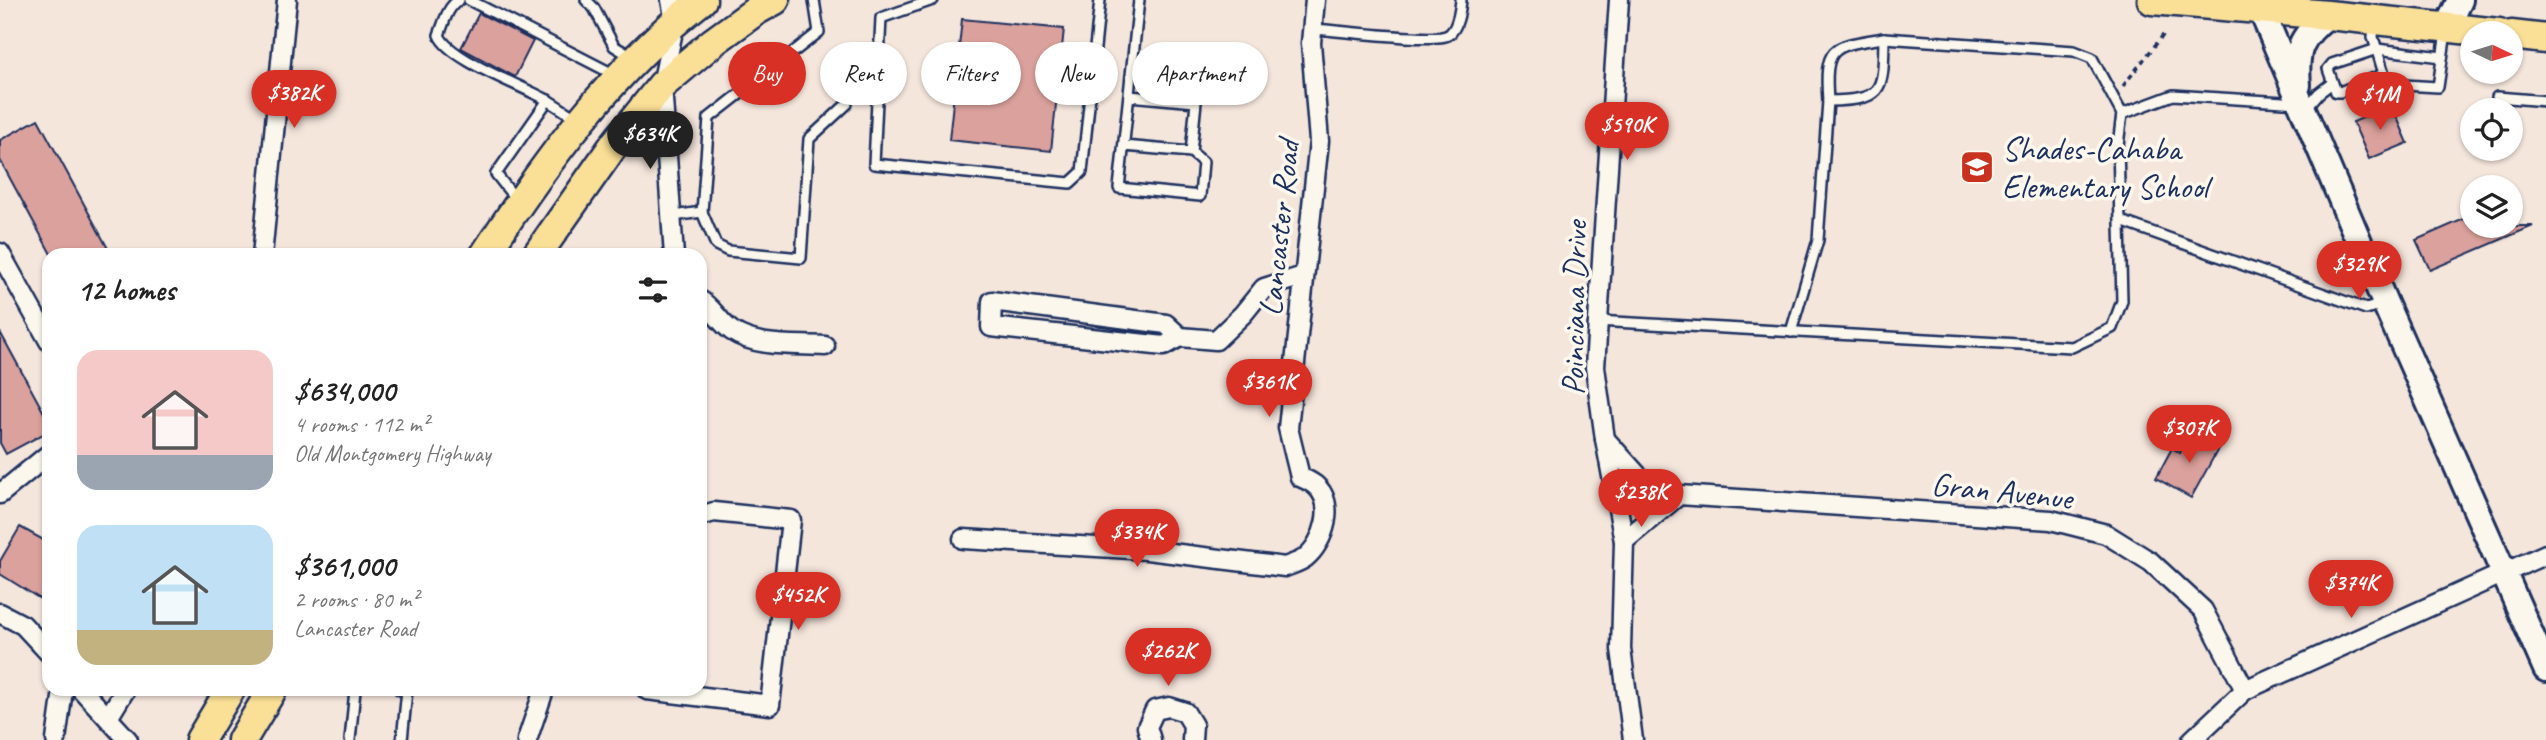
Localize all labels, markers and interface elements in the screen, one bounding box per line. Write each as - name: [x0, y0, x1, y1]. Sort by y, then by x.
- north arrow: [2460, 21, 2524, 84]
- map controls: [2460, 21, 2523, 238]
- chip: Buy: [728, 42, 806, 105]
- chip: Rent: [820, 42, 907, 105]
- chip: Filters: [921, 42, 1021, 105]
- chip: New: [1035, 42, 1118, 105]
- chip: Apartment: [1132, 42, 1268, 105]
- pin: $382K: [245, 71, 343, 130]
- pin: $1M: [2346, 72, 2414, 132]
- text: $382K: [267, 78, 321, 107]
- text: $1M: [2361, 80, 2399, 109]
- button: locate: [2460, 98, 2523, 161]
- pin: $590K: [1578, 102, 1676, 162]
- text: $590K: [1601, 110, 1653, 139]
- pin: $634K: [601, 111, 699, 171]
- text: $634K: [623, 119, 677, 148]
- place label: Shades-Cahaba Elementary School: [2002, 128, 2213, 208]
- street label: Lancaster Road: [1249, 133, 1310, 318]
- school or university icon: Shades-Cahaba Elementary School: [1958, 148, 1996, 186]
- button: layers: [2460, 175, 2523, 238]
- street label: Poinciana Drive: [1551, 218, 1597, 396]
- pin: $329K: [2310, 242, 2408, 301]
- text: $329K: [2333, 249, 2385, 278]
- text: 12 homes: [77, 271, 175, 309]
- icon: filters: [634, 271, 672, 309]
- pin: $361K: [1220, 360, 1318, 419]
- text: $361K: [1242, 367, 1296, 396]
- text: $634,000: [294, 372, 395, 410]
- icon: home: [133, 378, 217, 462]
- pin: $307K: [2140, 406, 2238, 465]
- text: 4 rooms · 112 m²: [294, 410, 429, 439]
- text: $307K: [2163, 413, 2216, 442]
- text: Old Montgomery Highway: [294, 439, 491, 468]
- street label: Gran Avenue: [1930, 463, 2076, 519]
- pin: $238K: [1592, 470, 1690, 529]
- text: $238K: [1614, 477, 1668, 506]
- pin: $334K: [1088, 510, 1186, 569]
- text: $334K: [1110, 517, 1164, 546]
- text: $361,000: [294, 547, 395, 585]
- icon: home: [133, 553, 217, 637]
- pin: $374K: [2302, 560, 2400, 620]
- text: $374K: [2325, 568, 2378, 597]
- pin: $452K: [749, 572, 847, 632]
- text: $452K: [772, 580, 824, 609]
- text: 2 rooms · 80 m²: [294, 585, 418, 614]
- text: Lancaster Road: [294, 614, 417, 643]
- pin: $262K: [1119, 628, 1217, 688]
- text: $262K: [1141, 636, 1195, 665]

